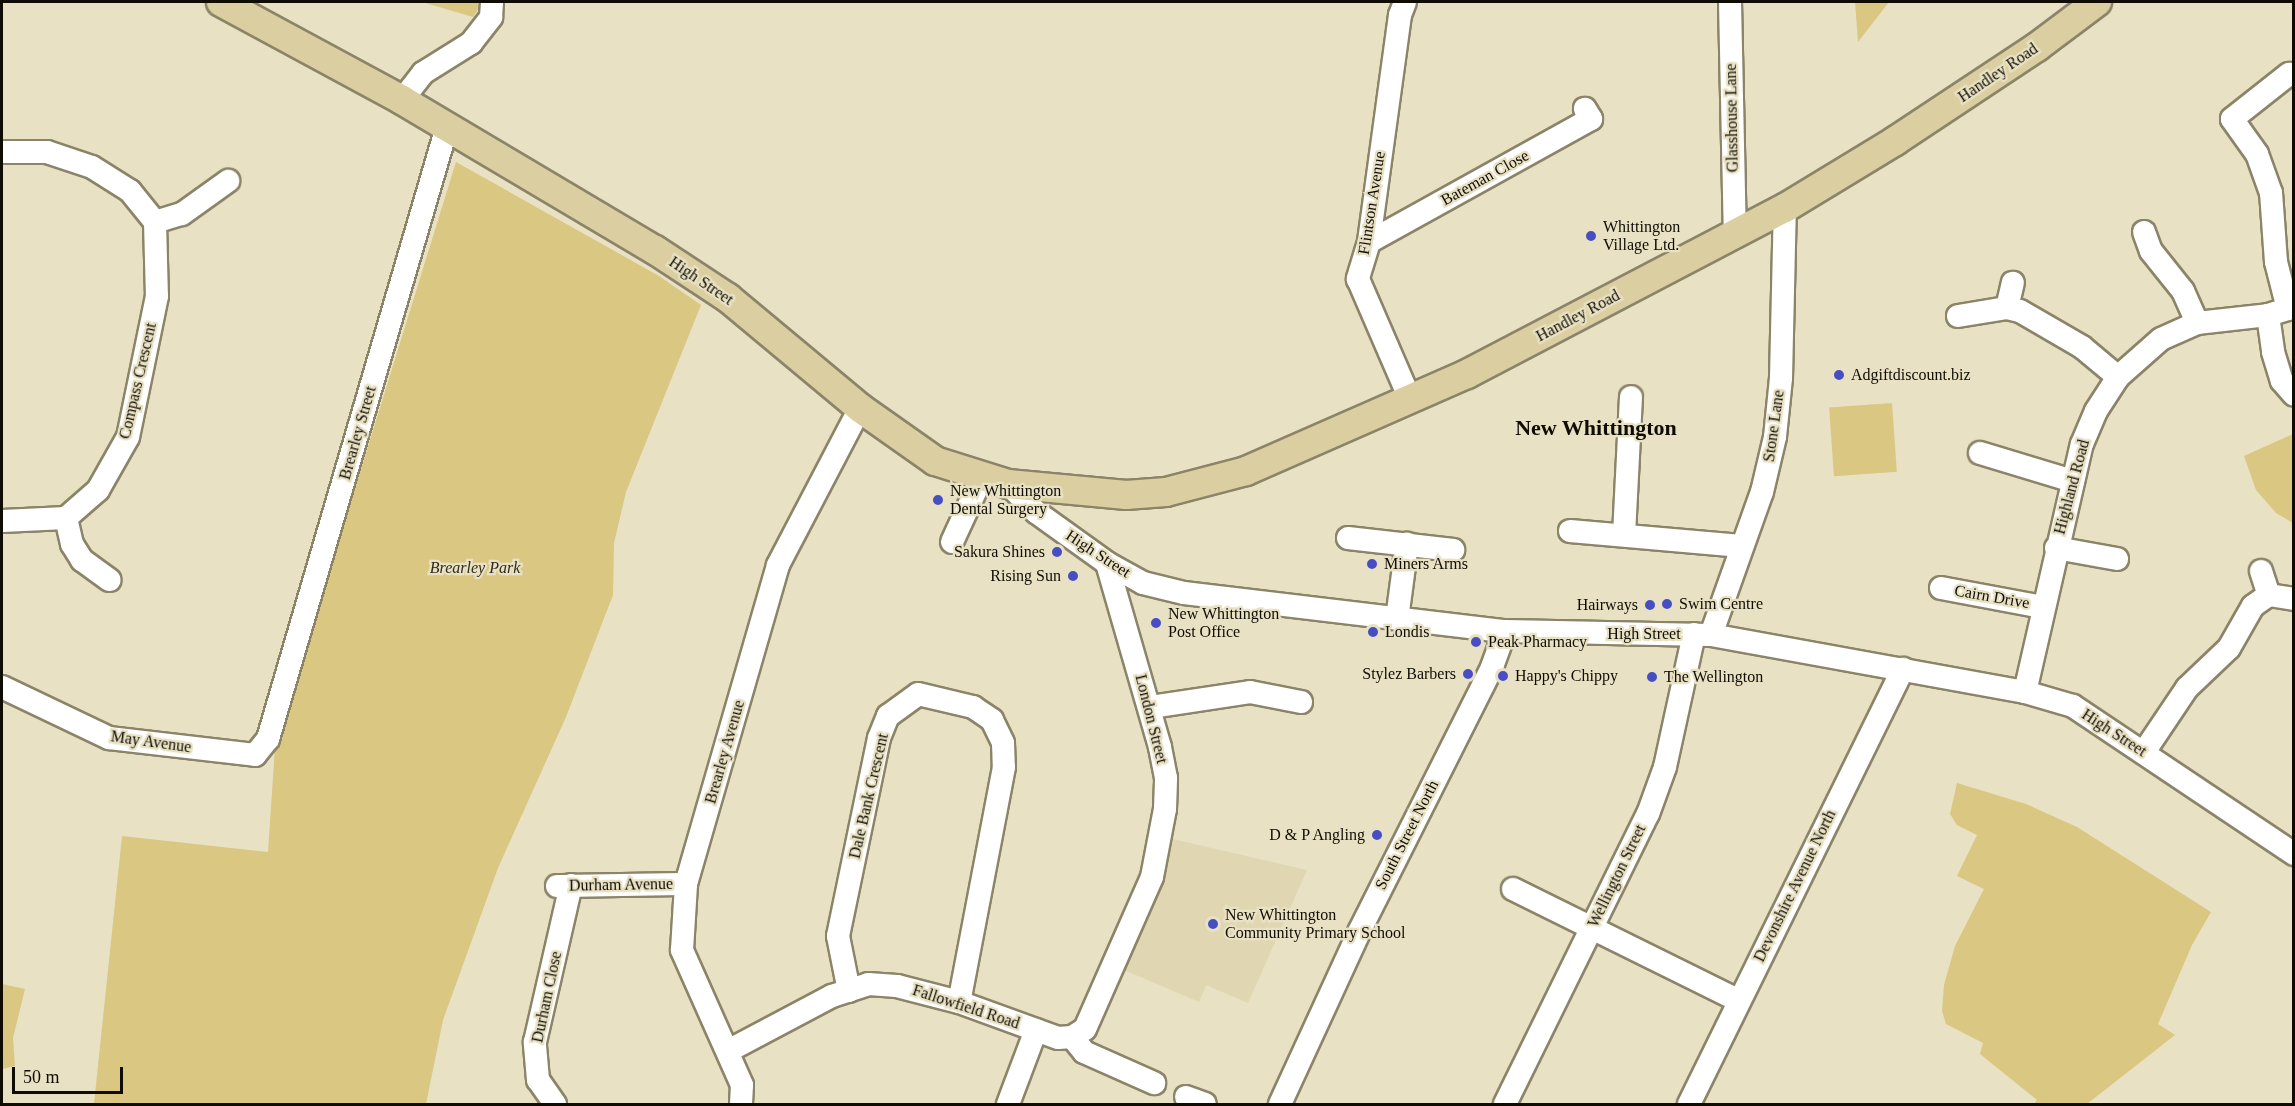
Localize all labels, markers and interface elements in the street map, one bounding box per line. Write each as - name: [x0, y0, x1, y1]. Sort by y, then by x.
- street label: Handley Road: [1955, 39, 2041, 107]
- street label: Glasshouse Lane: [1721, 63, 1743, 173]
- street label: Bateman Close: [1438, 146, 1532, 210]
- street label: Flintson Avenue: [1354, 150, 1390, 256]
- place label: Whittington Village Ltd.: [1603, 217, 1680, 255]
- marker: Whittington Village Ltd.: [1584, 229, 1598, 243]
- street label: High Street: [665, 253, 737, 309]
- street label: Handley Road: [1533, 286, 1623, 346]
- street label: Compass Crescent: [115, 321, 161, 441]
- place label: Adgiftdiscount.biz: [1851, 365, 1971, 385]
- marker: Adgiftdiscount.biz: [1832, 368, 1846, 382]
- street label: Brearley Street: [335, 384, 381, 482]
- street label: Stone Lane: [1759, 389, 1789, 463]
- district label: New Whittington: [1515, 415, 1677, 441]
- street label: Highland Road: [2050, 438, 2094, 536]
- place label: New Whittington Dental Surgery: [950, 481, 1062, 519]
- marker: New Whittington Dental Surgery: [931, 493, 945, 507]
- street label: High Street: [1062, 526, 1134, 582]
- place label: Sakura Shines: [954, 542, 1045, 562]
- marker: Sakura Shines: [1050, 545, 1064, 559]
- place label: Miners Arms: [1384, 554, 1469, 574]
- marker: Miners Arms: [1365, 557, 1379, 571]
- park label: Brearley Park: [430, 558, 520, 578]
- place label: Rising Sun: [990, 566, 1061, 586]
- marker: Rising Sun: [1066, 569, 1080, 583]
- street label: Cairn Drive: [1953, 581, 2031, 613]
- place label: Swim Centre: [1679, 594, 1763, 614]
- place label: Hairways: [1577, 595, 1638, 615]
- marker: Swim Centre: [1660, 597, 1674, 611]
- marker: Hairways: [1643, 598, 1657, 612]
- place label: New Whittington Post Office: [1168, 604, 1280, 642]
- marker: New Whittington Post Office: [1149, 616, 1163, 630]
- place label: Londis: [1385, 622, 1429, 642]
- street label: High Street: [1607, 624, 1681, 644]
- marker: Londis: [1366, 625, 1380, 639]
- place label: Peak Pharmacy: [1488, 632, 1587, 652]
- marker: Peak Pharmacy: [1469, 635, 1483, 649]
- place label: Stylez Barbers: [1362, 664, 1456, 684]
- place label: Happy's Chippy: [1515, 666, 1618, 686]
- marker: Stylez Barbers: [1461, 667, 1475, 681]
- place label: The Wellington: [1664, 667, 1764, 687]
- marker: Happy's Chippy: [1496, 669, 1510, 683]
- marker: The Wellington: [1645, 670, 1659, 684]
- street label: London Street: [1131, 672, 1171, 766]
- street label: Brearley Avenue: [701, 698, 749, 806]
- street label: High Street: [2078, 705, 2150, 761]
- street label: May Avenue: [109, 727, 193, 757]
- street label: Dale Bank Crescent: [845, 732, 893, 860]
- street label: South Street North: [1371, 777, 1443, 893]
- street label: Devonshire Avenue North: [1750, 806, 1840, 966]
- street label: Wellington Street: [1584, 821, 1650, 931]
- place label: D & P Angling: [1268, 825, 1365, 845]
- marker: D & P Angling: [1370, 828, 1384, 842]
- street label: Durham Avenue: [568, 874, 674, 896]
- place label: New Whittington Community Primary School: [1225, 905, 1405, 943]
- marker: New Whittington Community Primary School: [1206, 917, 1220, 931]
- street label: Durham Close: [528, 950, 566, 1044]
- street label: Fallowfield Road: [910, 981, 1022, 1033]
- scale bar: [15, 1055, 126, 1093]
- text: 50 m: [23, 1067, 60, 1087]

